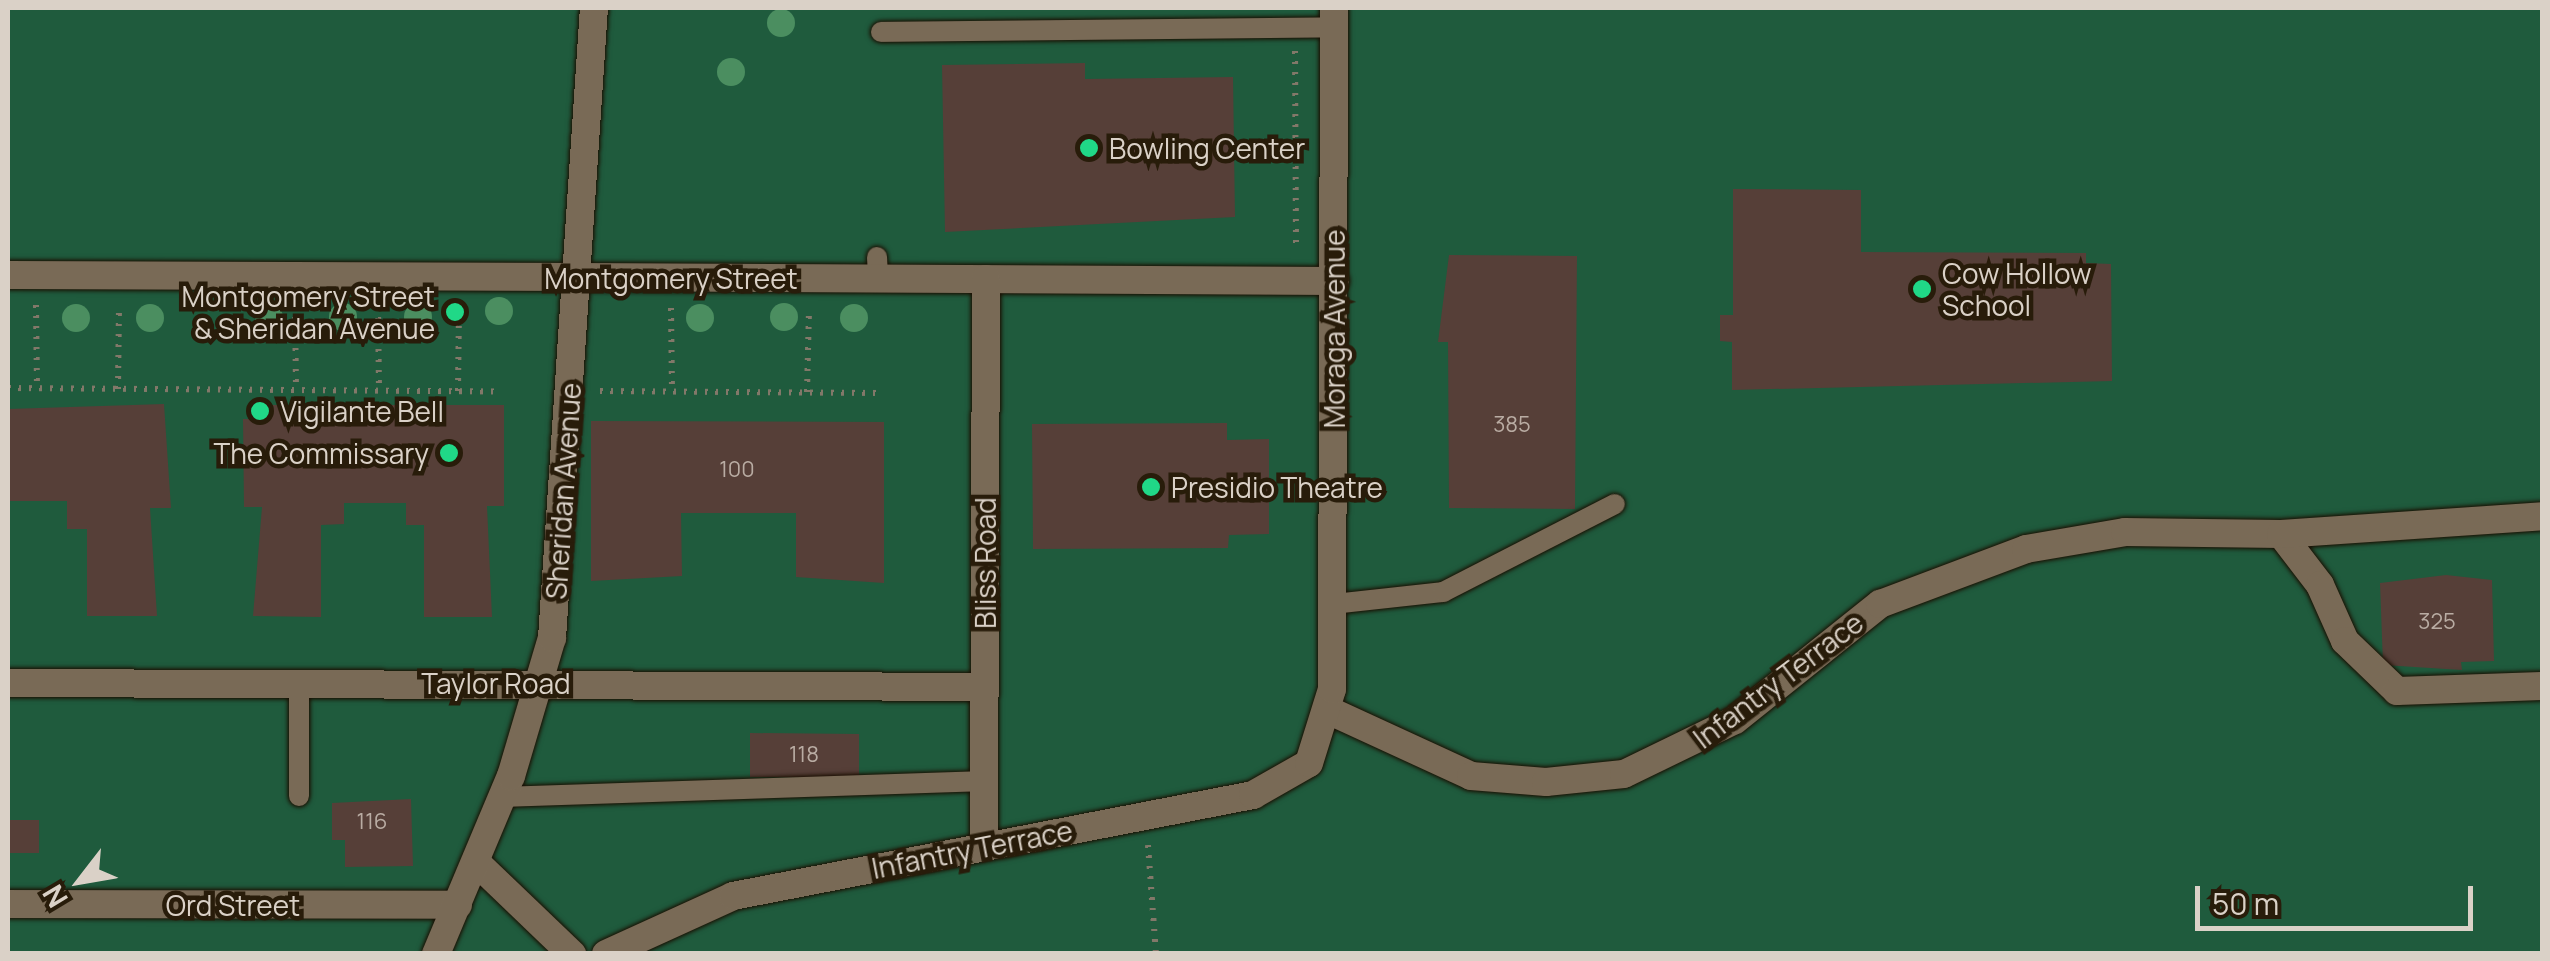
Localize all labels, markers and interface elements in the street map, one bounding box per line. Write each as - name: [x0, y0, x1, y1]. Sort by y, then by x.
- place label: Bowling Center: [1109, 131, 1305, 165]
- marker: Bowling Center: [1078, 137, 1100, 159]
- street label: Moraga Avenue: [1317, 230, 1351, 428]
- place label: Cow Hollow School: [1942, 256, 2091, 322]
- street label: Montgomery Street: [544, 261, 798, 295]
- marker: Cow Hollow School: [1911, 278, 1933, 300]
- place label: Montgomery Street & Sheridan Avenue: [181, 279, 435, 345]
- marker: Montgomery Street & Sheridan Avenue: [444, 301, 466, 323]
- street label: Sheridan Avenue: [539, 382, 587, 600]
- place label: Vigilante Bell: [280, 394, 444, 428]
- marker: Vigilante Bell: [249, 400, 271, 422]
- house number: 385: [1493, 412, 1531, 438]
- place label: The Commissary: [213, 436, 429, 470]
- marker: The Commissary: [438, 442, 460, 464]
- house number: 100: [719, 457, 755, 483]
- place label: Presidio Theatre: [1171, 470, 1383, 504]
- marker: Presidio Theatre: [1140, 476, 1162, 498]
- street label: Bliss Road: [968, 497, 1002, 629]
- street label: Infantry Terrace: [1687, 605, 1869, 755]
- house number: 325: [2418, 609, 2456, 635]
- street label: Taylor Road: [421, 666, 571, 700]
- house number: 118: [789, 742, 819, 768]
- house number: 116: [357, 809, 387, 835]
- street label: Infantry Terrace: [869, 813, 1075, 885]
- north arrow: [30, 831, 130, 931]
- scale bar: [2200, 866, 2478, 928]
- text: N: [33, 878, 76, 915]
- text: 50 m: [2212, 883, 2279, 924]
- street label: Ord Street: [166, 888, 300, 922]

